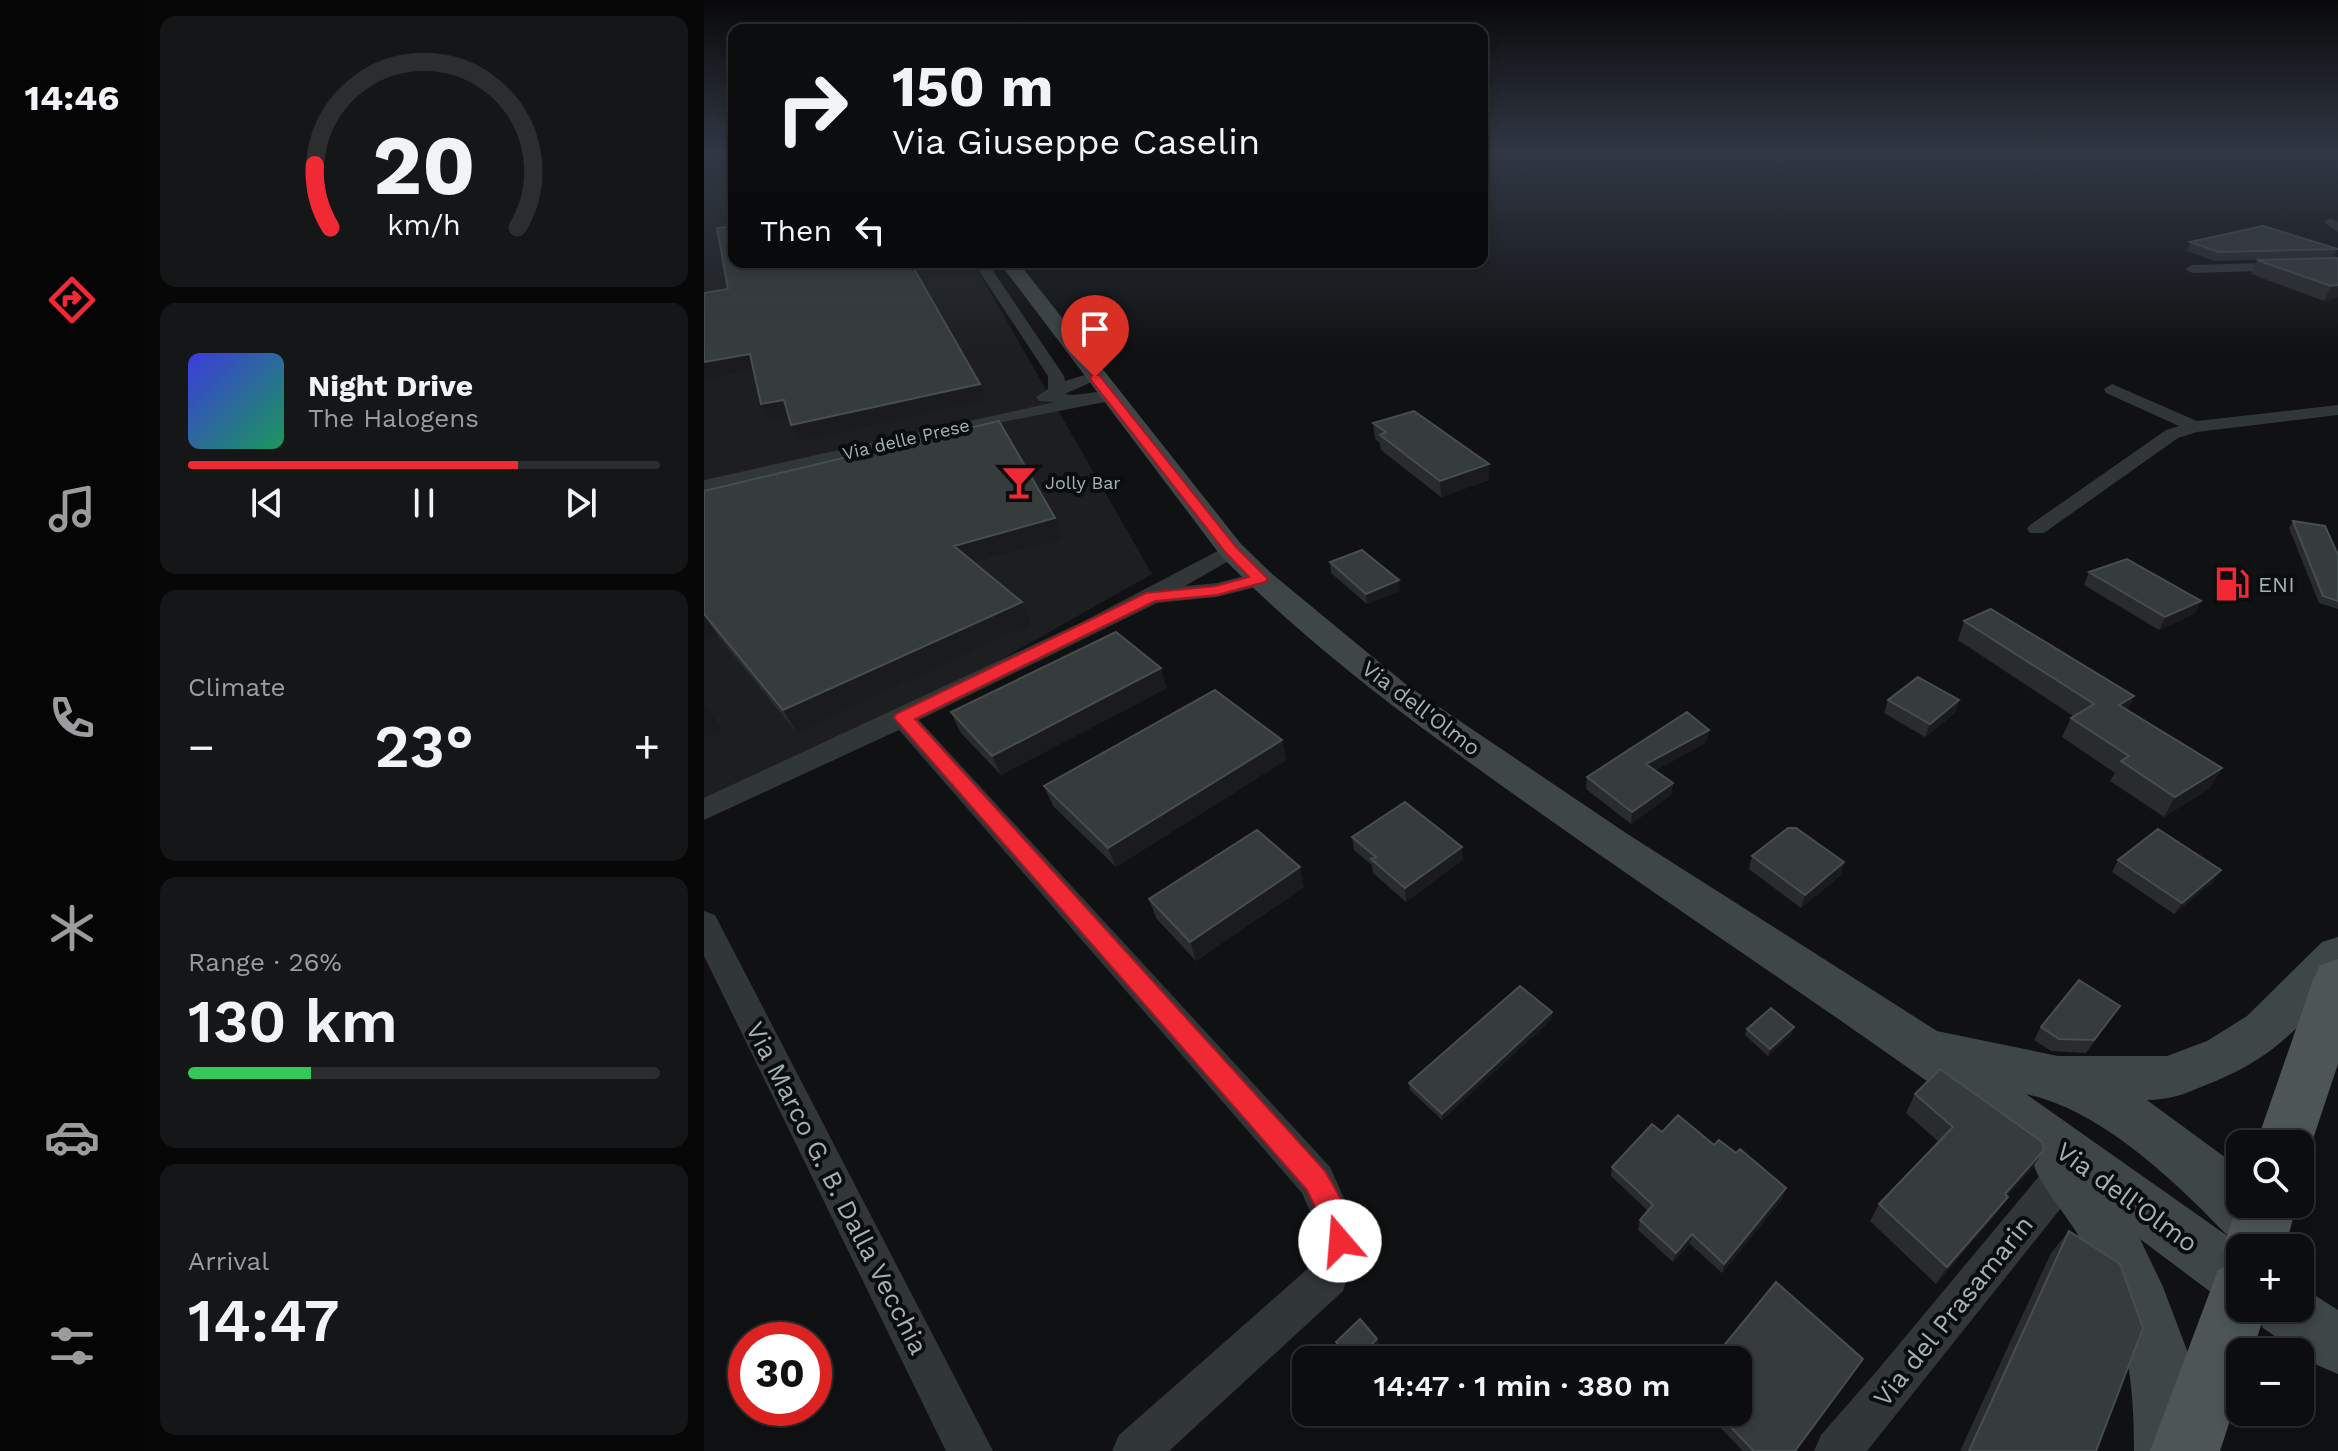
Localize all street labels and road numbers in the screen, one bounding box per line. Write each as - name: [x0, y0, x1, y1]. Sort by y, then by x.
- street label: Via delle Prese: [840, 414, 972, 464]
- street label: Via dell'Olmo: [1357, 655, 1485, 761]
- street label: Via Marco G. B. Dalla Vecchia: [740, 1017, 934, 1359]
- street label: Via dell'Olmo: [2051, 1136, 2203, 1258]
- street label: Via del Prasamarin: [1867, 1210, 2039, 1412]

